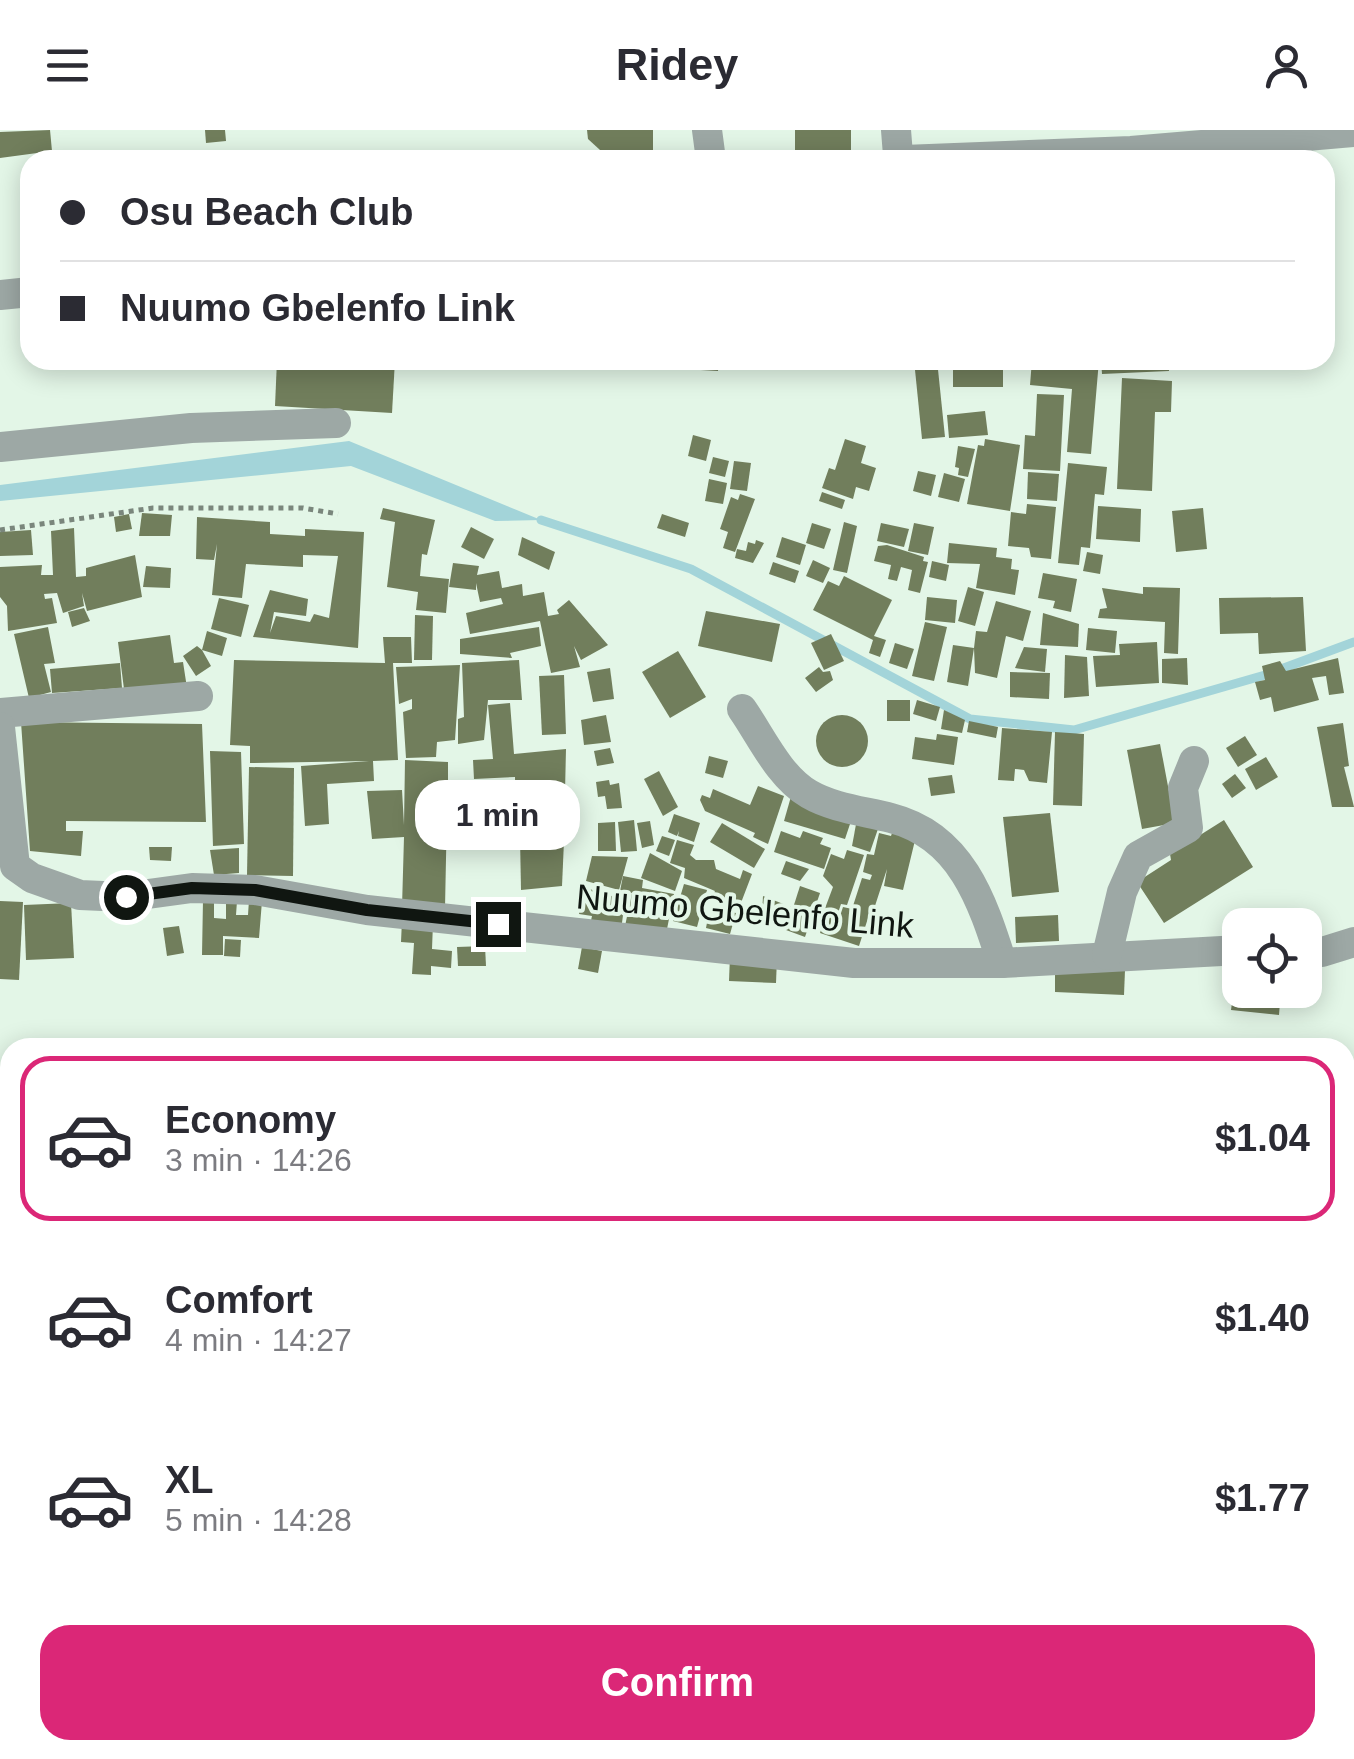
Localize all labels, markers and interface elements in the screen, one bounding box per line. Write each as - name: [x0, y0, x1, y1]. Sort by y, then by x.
- icon: menu: [40, 38, 95, 93]
- icon: person: [1259, 38, 1314, 93]
- text: Ridey: [616, 39, 738, 90]
- text: Osu Beach Club: [120, 191, 414, 233]
- text: Nuumo Gbelenfo Link: [120, 287, 515, 329]
- callout: 1 min: [416, 779, 580, 849]
- text: 1 min: [456, 797, 539, 833]
- route start: [104, 875, 149, 920]
- street label: Nuumo Gbelenfo Link: [575, 876, 916, 945]
- route end: [476, 902, 521, 947]
- map controls: [1222, 908, 1322, 1008]
- button: locate: [1222, 908, 1322, 1008]
- icon: car: [45, 1094, 135, 1184]
- text: Economy: [165, 1099, 336, 1141]
- text: $1.04: [1215, 1117, 1310, 1159]
- text: 3 min · 14:26: [165, 1142, 352, 1178]
- icon: car: [45, 1274, 135, 1364]
- text: Comfort: [165, 1279, 313, 1321]
- text: $1.40: [1215, 1297, 1310, 1339]
- text: 4 min · 14:27: [165, 1322, 352, 1358]
- icon: car: [45, 1454, 135, 1544]
- text: XL: [165, 1459, 214, 1501]
- text: $1.77: [1215, 1477, 1310, 1519]
- text: 5 min · 14:28: [165, 1502, 352, 1538]
- button: Confirm: [40, 1625, 1315, 1740]

